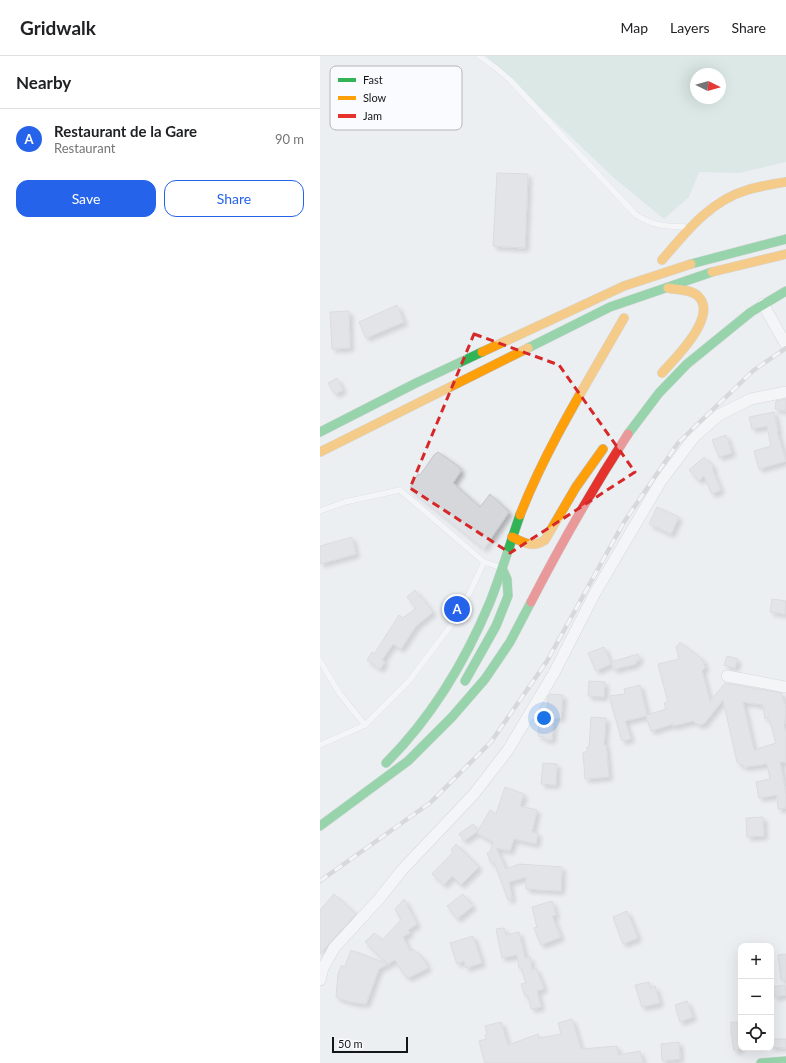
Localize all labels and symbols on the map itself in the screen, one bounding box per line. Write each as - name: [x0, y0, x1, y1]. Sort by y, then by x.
- legend: [330, 66, 462, 130]
- north arrow: [690, 68, 726, 104]
- text: Fast: [363, 73, 383, 86]
- text: Slow: [363, 91, 387, 104]
- text: Jam: [363, 109, 382, 122]
- pin: A: [444, 594, 470, 624]
- your location: [534, 708, 554, 728]
- scale bar: [332, 1035, 408, 1054]

